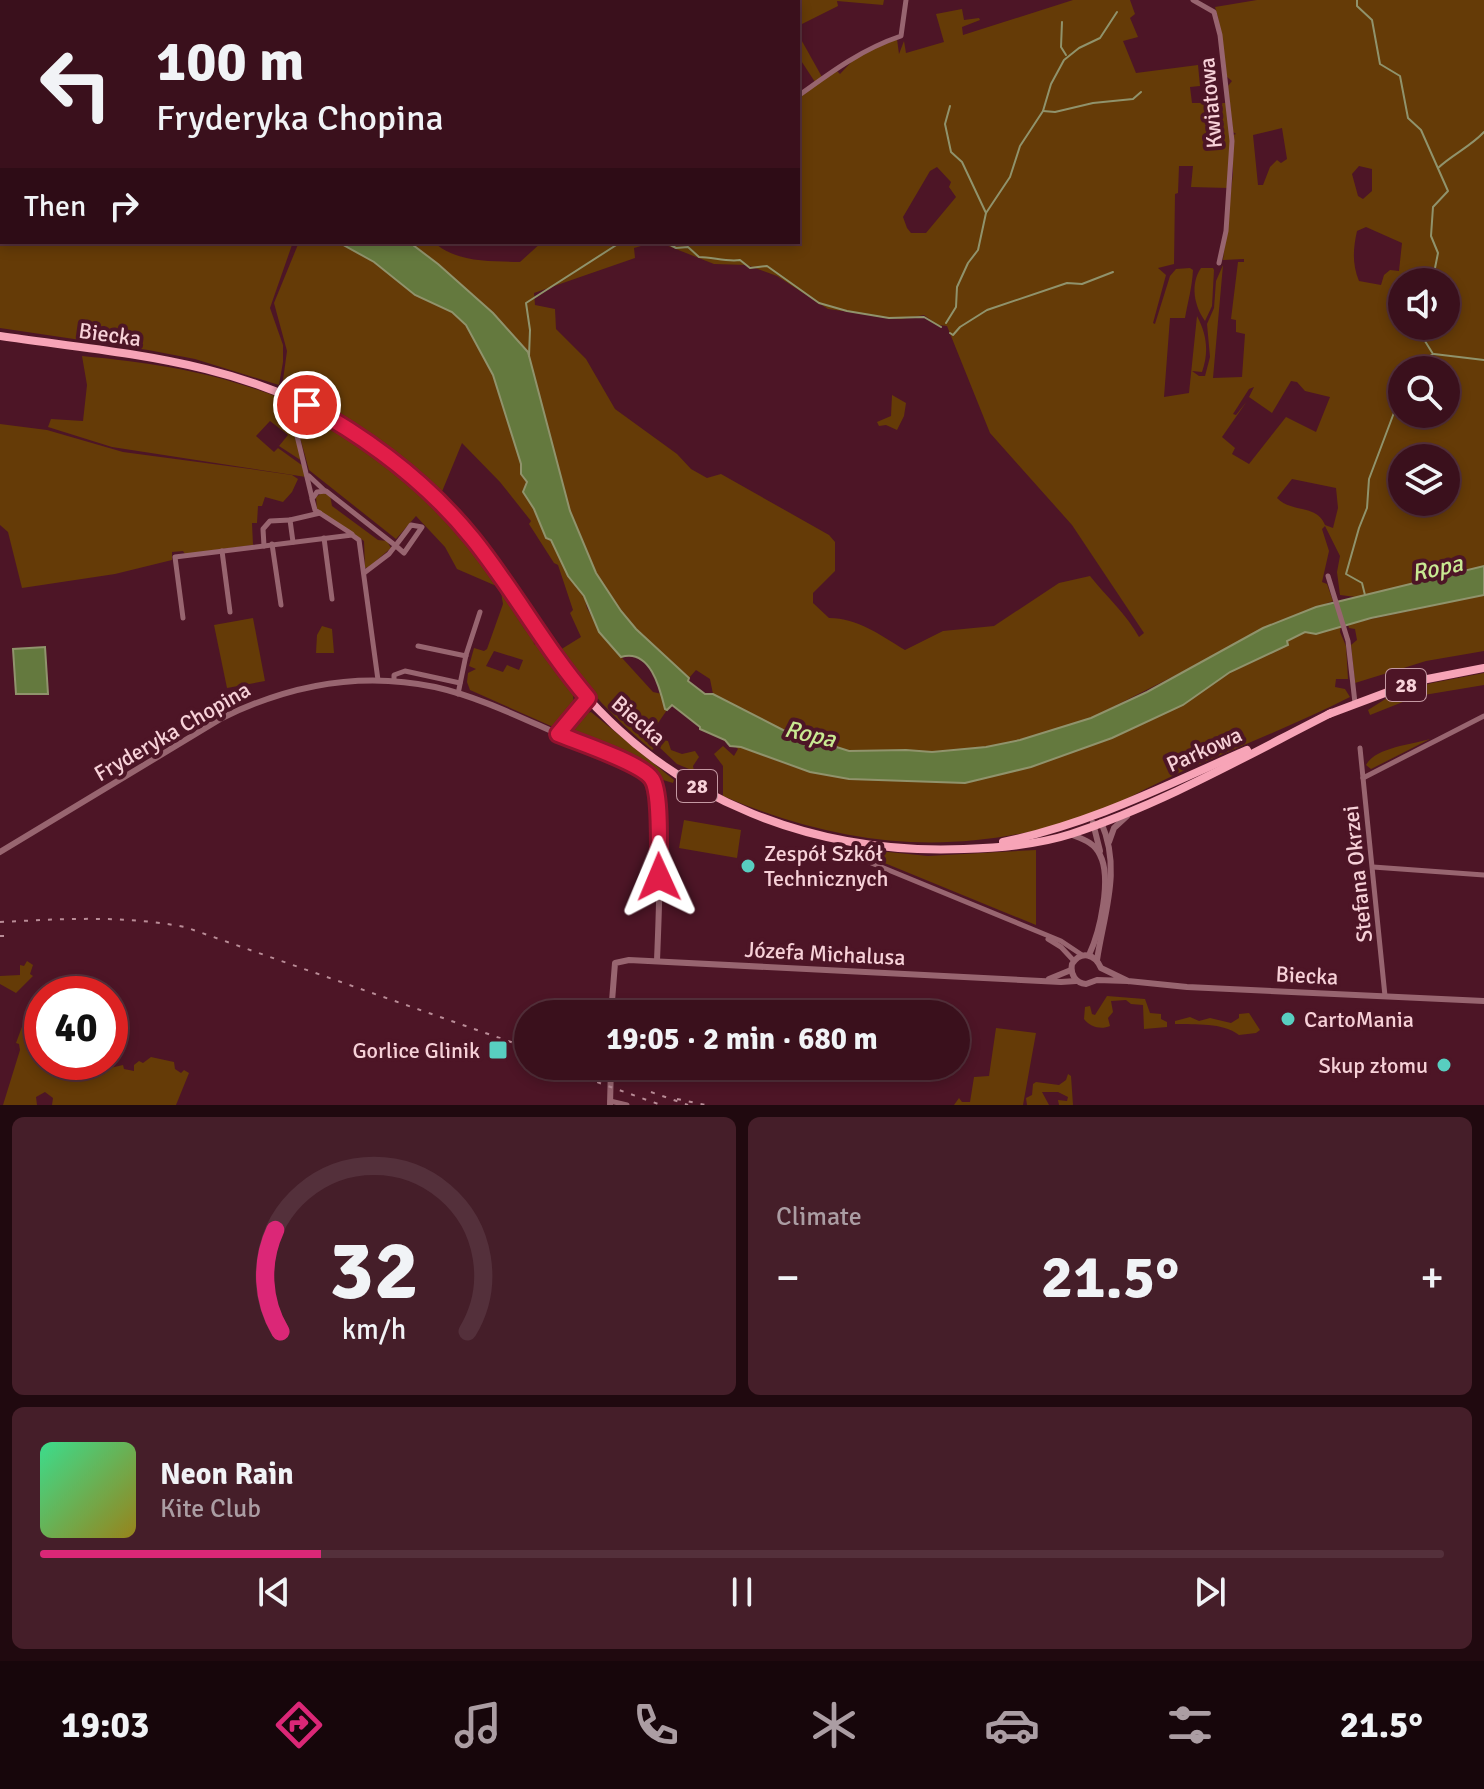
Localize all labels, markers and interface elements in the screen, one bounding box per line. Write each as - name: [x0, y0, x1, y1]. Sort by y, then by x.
- text: 100 m: [156, 27, 304, 96]
- icon: left: [24, 32, 128, 136]
- street label: Kwiatowa: [1193, 56, 1228, 150]
- text: Fryderyka Chopina: [156, 96, 444, 141]
- icon: right: [102, 184, 146, 228]
- text: Then: [24, 188, 86, 225]
- map controls: [1388, 268, 1460, 516]
- button: sound: [1388, 268, 1460, 340]
- street label: Biecka: [77, 317, 143, 352]
- button: search: [1388, 356, 1460, 428]
- pin: [273, 371, 341, 439]
- icon: arrive: [285, 383, 329, 427]
- button: layers: [1388, 444, 1460, 516]
- water label: Ropa: [1409, 548, 1466, 588]
- road number: 28: [1386, 669, 1426, 701]
- street label: Fryderyka Chopina: [89, 676, 255, 787]
- street label: Biecka: [606, 690, 671, 751]
- water label: Ropa: [782, 714, 839, 755]
- street label: Parkowa: [1162, 721, 1246, 778]
- road number: 28: [677, 770, 717, 802]
- street label: Stefana Okrzei: [1337, 804, 1378, 944]
- position arrow: [617, 835, 701, 919]
- place label: Zespół Szkół Technicznych: [764, 840, 889, 892]
- marker: Zespół Szkół Technicznych: [739, 857, 757, 875]
- street label: Józefa Michalusa: [744, 936, 906, 971]
- street label: Biecka: [1275, 960, 1339, 991]
- speed limit sign: 40: [24, 976, 128, 1080]
- place label: CartoMania: [1304, 1006, 1414, 1033]
- marker: CartoMania: [1279, 1010, 1297, 1028]
- text: 19:05 · 2 min · 680 m: [606, 1021, 878, 1058]
- place label: Gorlice Glinik: [352, 1037, 480, 1064]
- marker: Gorlice Glinik: [487, 1039, 509, 1061]
- place label: Skup złomu: [1318, 1052, 1428, 1079]
- marker: Skup złomu: [1435, 1056, 1453, 1074]
- text: Climate: [776, 1201, 862, 1233]
- text: 32: [329, 1220, 419, 1322]
- text: 21.5°: [1041, 1241, 1179, 1315]
- text: −: [776, 1251, 800, 1305]
- text: +: [1420, 1251, 1444, 1305]
- text: km/h: [342, 1312, 406, 1347]
- text: Neon Rain: [160, 1456, 294, 1493]
- text: Kite Club: [160, 1493, 261, 1525]
- icon: previous: [252, 1570, 296, 1614]
- icon: pause: [720, 1570, 764, 1614]
- icon: next: [1188, 1570, 1232, 1614]
- icon: directions: [271, 1697, 327, 1753]
- icon: music: [450, 1697, 506, 1753]
- icon: phone: [628, 1697, 684, 1753]
- icon: climate: [806, 1697, 862, 1753]
- icon: car: [984, 1697, 1040, 1753]
- icon: filters: [1162, 1697, 1218, 1753]
- text: 19:03: [61, 1703, 149, 1748]
- text: 21.5°: [1340, 1703, 1423, 1748]

